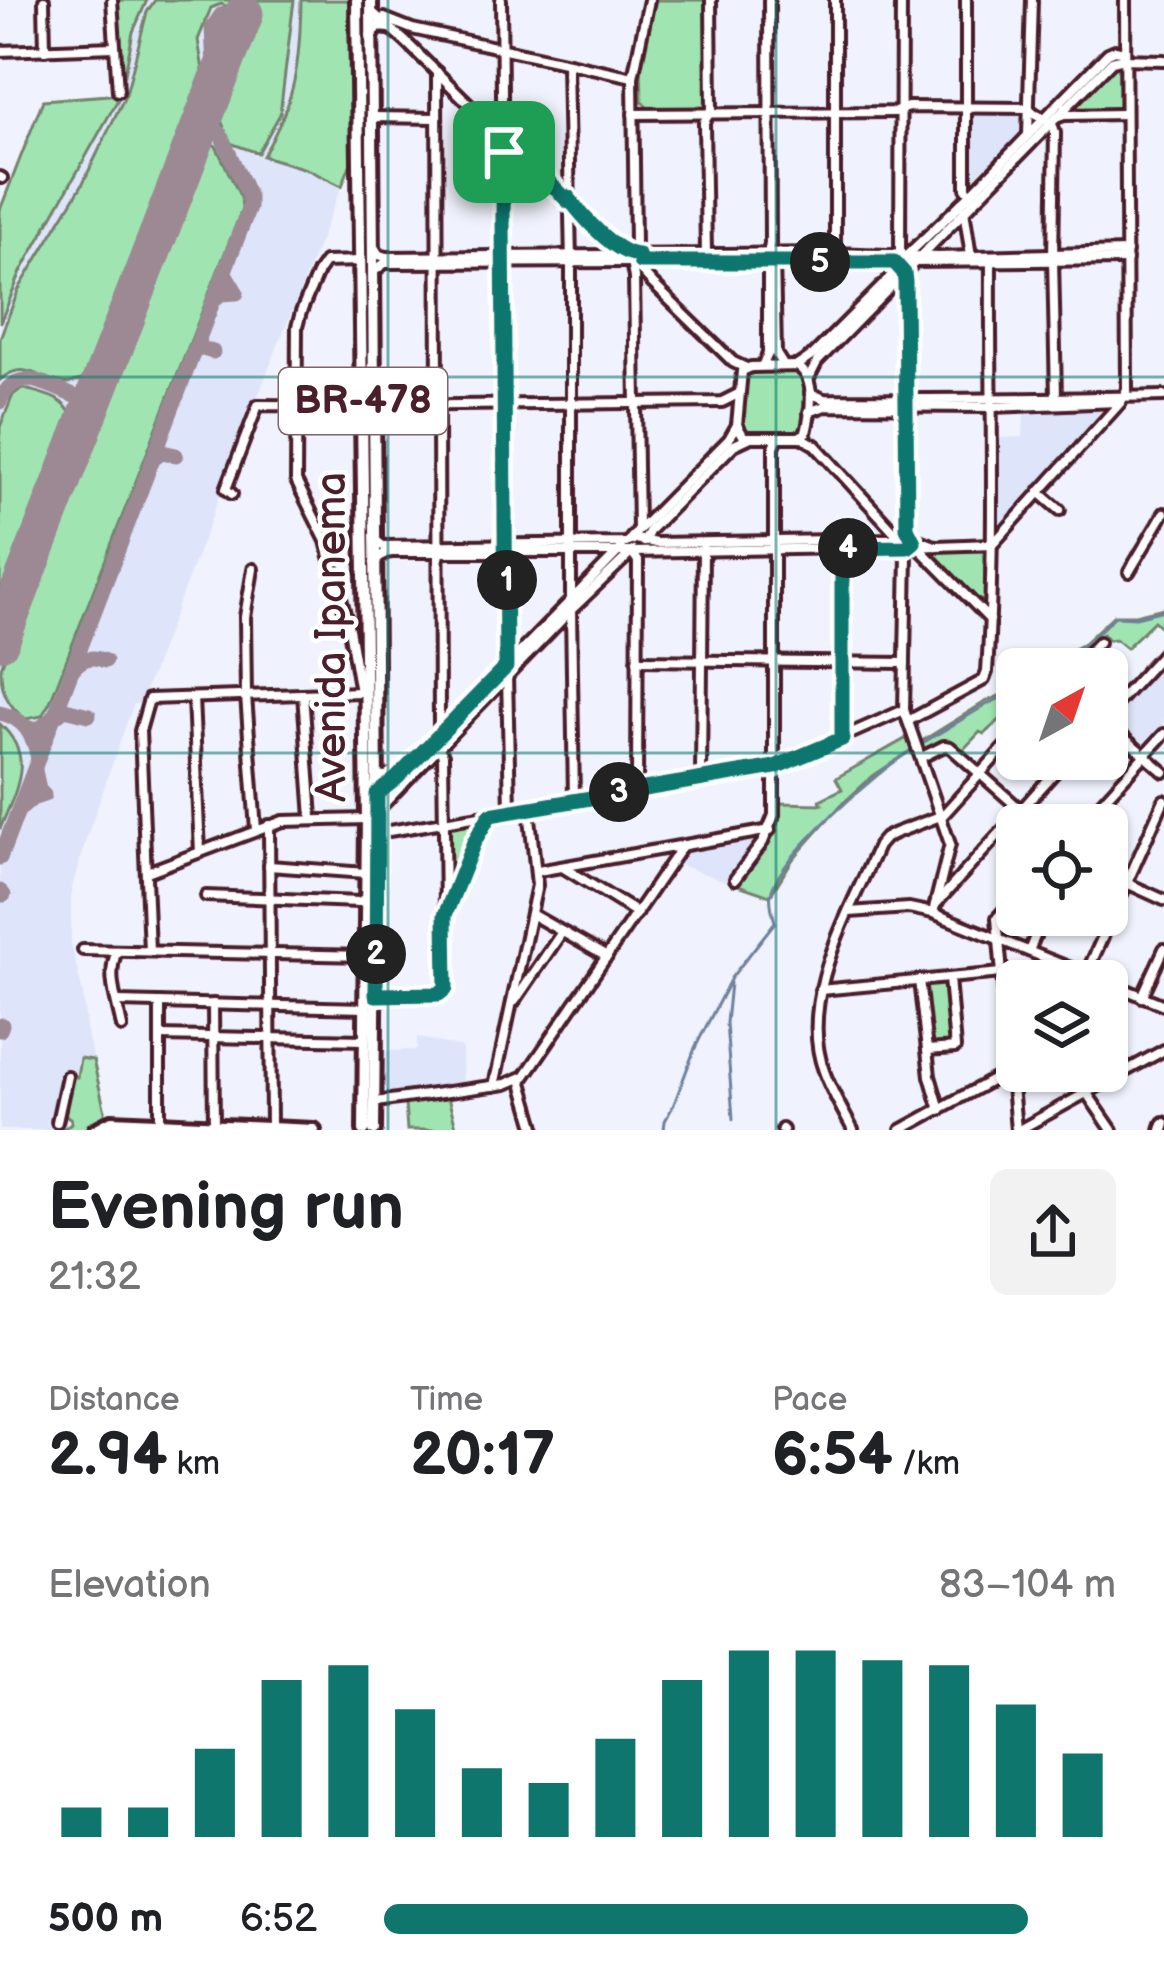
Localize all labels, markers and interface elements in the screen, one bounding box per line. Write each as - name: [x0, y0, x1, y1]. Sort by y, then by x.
- pin: [453, 101, 555, 203]
- icon: arrive: [471, 119, 537, 185]
- pin: 5: [790, 232, 850, 292]
- text: 5: [810, 242, 830, 282]
- road number: BR-478: [279, 368, 447, 434]
- street label: Avenida Ipanema: [307, 472, 358, 802]
- pin: 4: [818, 518, 878, 578]
- text: 4: [838, 528, 858, 568]
- pin: 1: [477, 550, 537, 610]
- text: 1: [500, 560, 514, 600]
- north arrow: [996, 648, 1128, 780]
- map controls: [996, 648, 1128, 1092]
- pin: 3: [589, 762, 649, 822]
- text: 3: [609, 772, 629, 812]
- button: locate: [996, 804, 1128, 936]
- pin: 2: [346, 924, 406, 984]
- text: 2: [366, 934, 386, 974]
- button: layers: [996, 960, 1128, 1092]
- text: Evening run: [48, 1169, 404, 1248]
- button: share: [990, 1169, 1116, 1295]
- text: 21:32: [48, 1254, 140, 1301]
- text: Distance: [48, 1380, 180, 1420]
- text: Time: [410, 1380, 483, 1420]
- text: Pace: [772, 1380, 847, 1420]
- text: 2.94: [48, 1420, 168, 1492]
- text: 20:17: [410, 1420, 555, 1492]
- text: 6:54: [772, 1420, 893, 1492]
- text: km: [168, 1444, 220, 1484]
- text: /km: [893, 1444, 960, 1484]
- text: Elevation: [48, 1562, 211, 1609]
- text: 83–104 m: [939, 1562, 1116, 1609]
- text: 500 m: [48, 1896, 163, 1943]
- text: 6:52: [240, 1896, 317, 1943]

